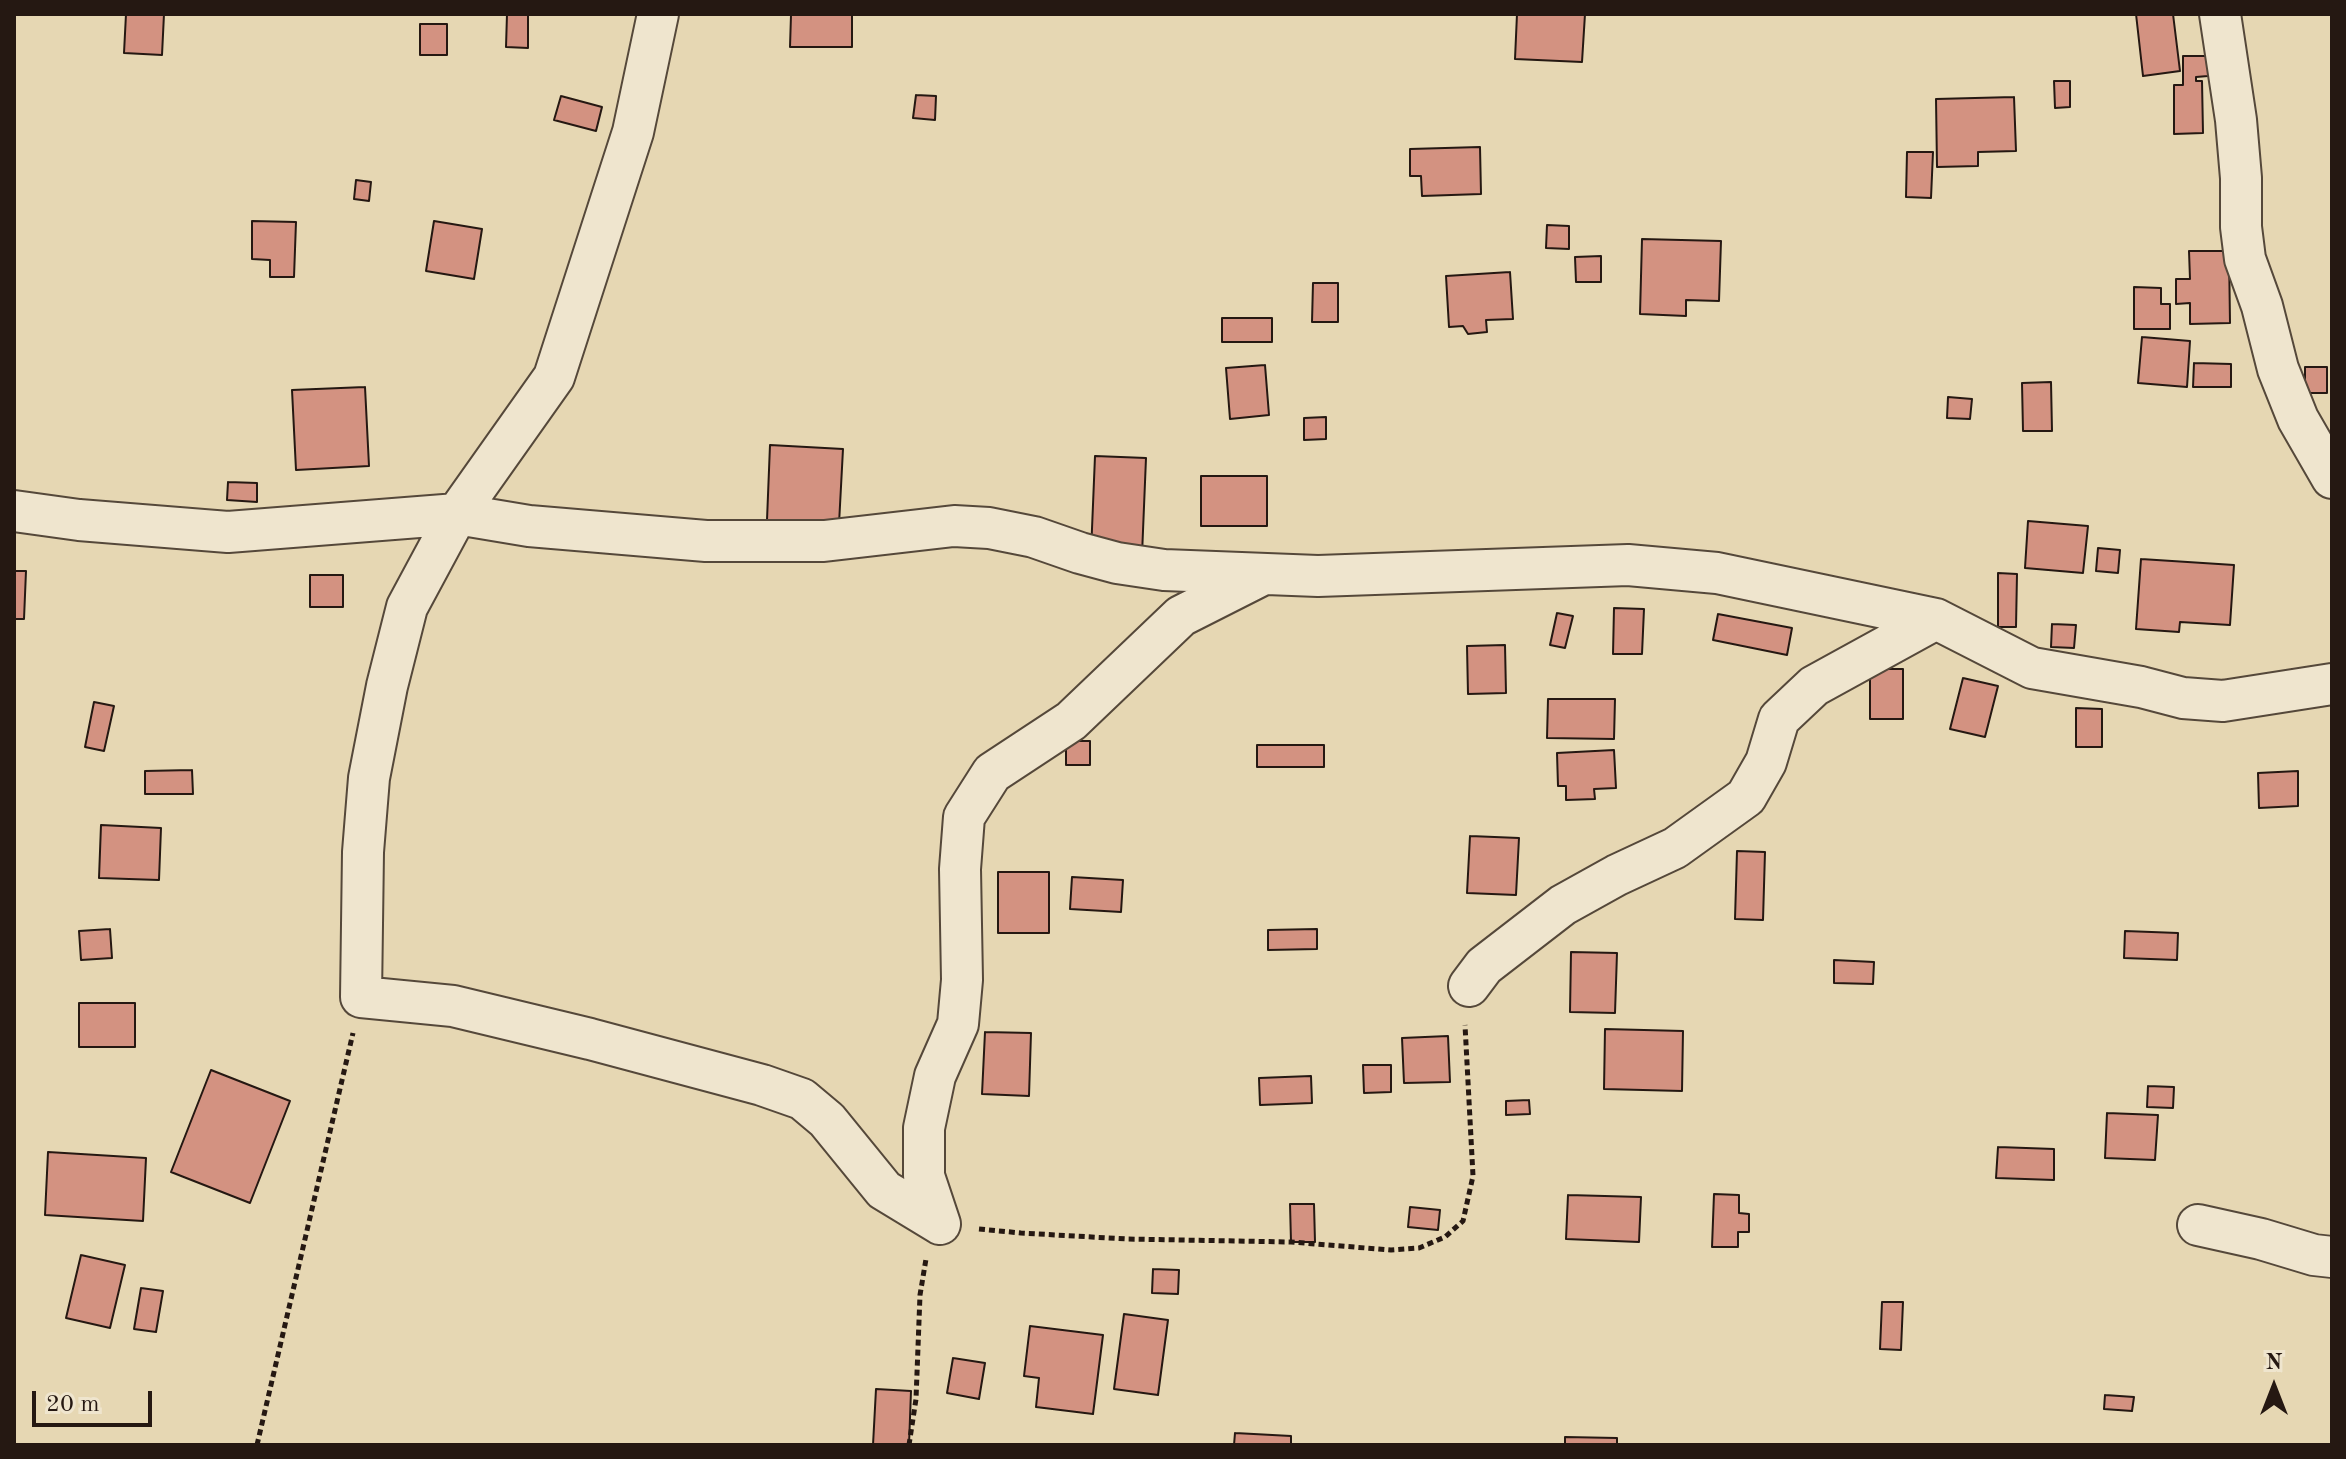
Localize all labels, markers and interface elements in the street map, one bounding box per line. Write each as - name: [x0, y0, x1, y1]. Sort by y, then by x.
- north arrow: [2234, 1347, 2314, 1427]
- text: N: [2266, 1352, 2282, 1374]
- scale bar: [36, 1375, 156, 1425]
- text: 20 m: [46, 1393, 100, 1417]

